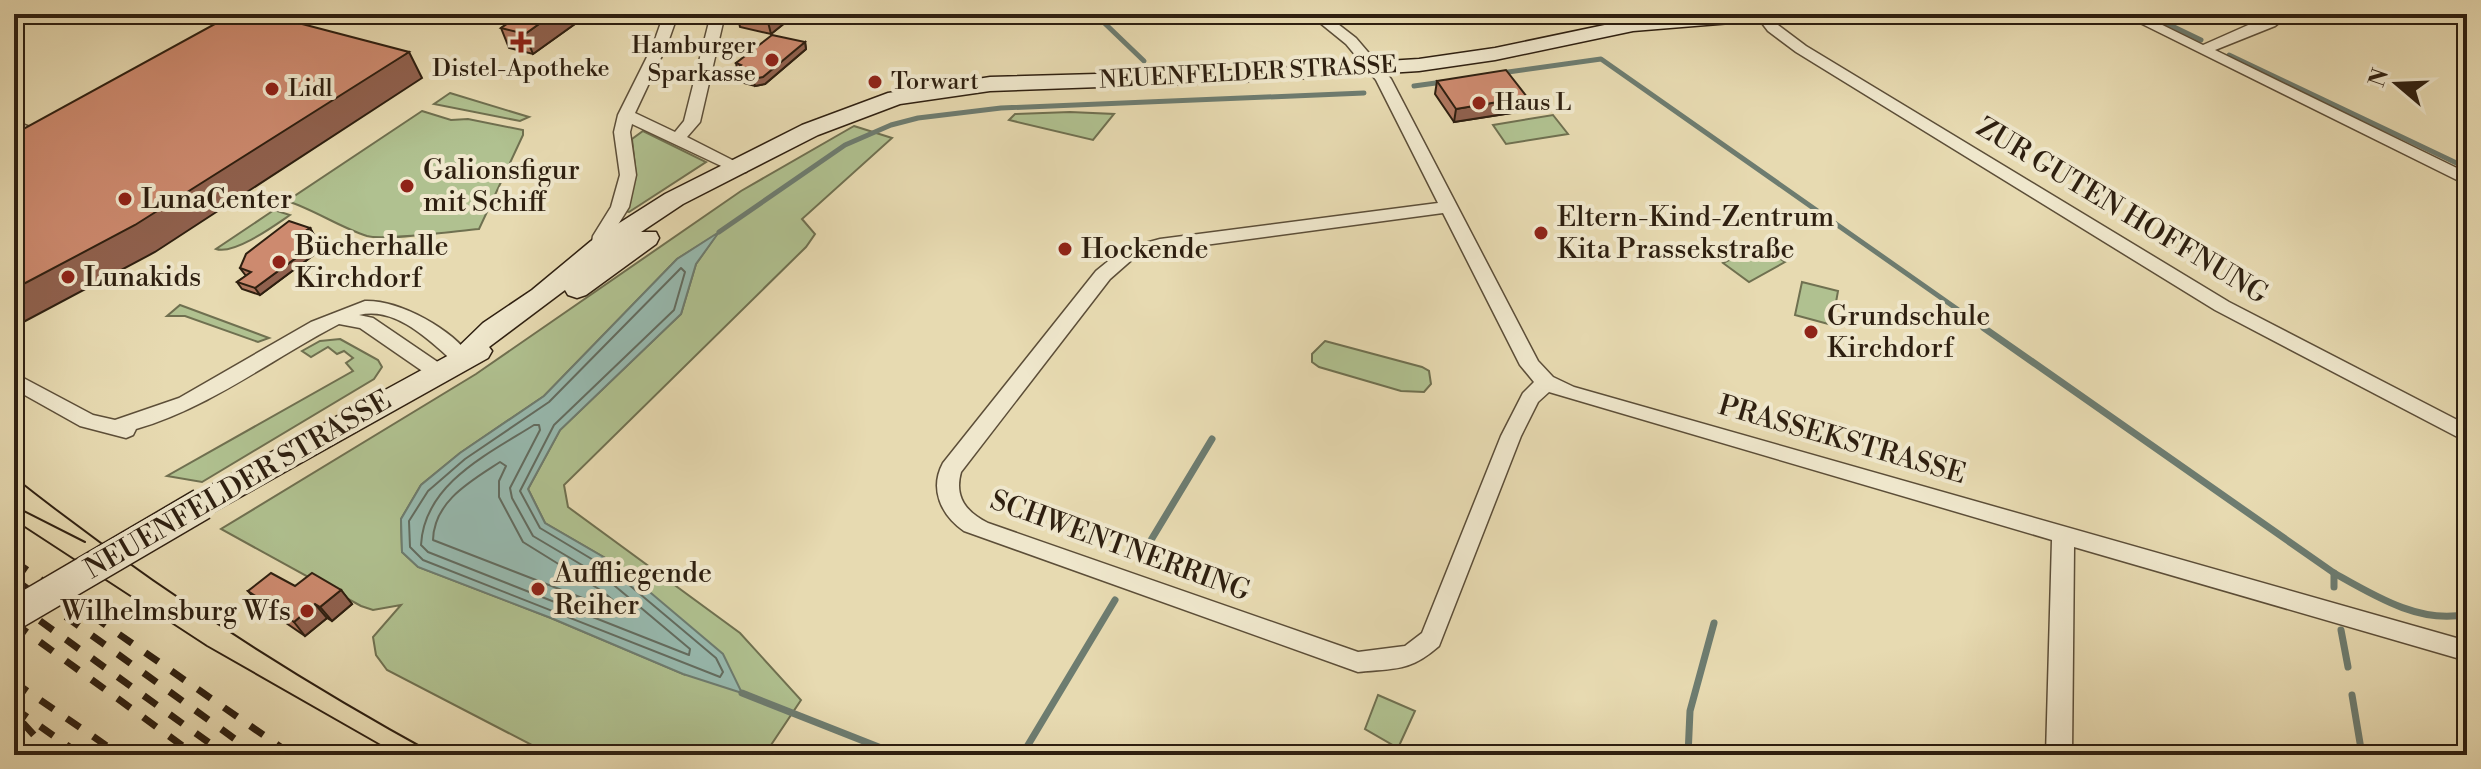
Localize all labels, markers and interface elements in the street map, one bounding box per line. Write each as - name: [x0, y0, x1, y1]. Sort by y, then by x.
- place label: Hamburger Sparkasse: [631, 31, 756, 89]
- marker: Distel-Apotheke: [512, 33, 530, 51]
- north arrow: [2357, 44, 2437, 124]
- street label: NEUENFELDER STRASSE: [1098, 50, 1398, 96]
- marker: Hamburger Sparkasse: [763, 51, 781, 69]
- place label: Distel-Apotheke: [432, 54, 610, 84]
- text: N: [2364, 65, 2395, 91]
- place label: Torwart: [891, 67, 979, 97]
- marker: Torwart: [866, 73, 884, 91]
- place label: Lidl: [288, 74, 333, 104]
- marker: Lidl: [263, 80, 281, 98]
- place label: Haus L: [1495, 88, 1572, 118]
- marker: Haus L: [1470, 94, 1488, 112]
- street label: ZUR GUTEN HOFFNUNG: [1970, 110, 2274, 312]
- place label: Galionsfigur mit Schiff: [423, 153, 580, 220]
- marker: Galionsfigur mit Schiff: [398, 177, 416, 195]
- place label: LunaCenter: [141, 182, 292, 217]
- marker: LunaCenter: [116, 190, 134, 208]
- place label: Eltern-Kind-Zentrum Kita Prassekstraße: [1557, 200, 1834, 267]
- marker: Eltern-Kind-Zentrum Kita Prassekstraße: [1532, 224, 1550, 242]
- place label: Bücherhalle Kirchdorf: [294, 229, 449, 296]
- place label: Hockende: [1081, 232, 1209, 267]
- marker: Hockende: [1056, 240, 1074, 258]
- marker: Bücherhalle Kirchdorf: [270, 253, 288, 271]
- place label: Lunakids: [84, 260, 201, 295]
- marker: Lunakids: [59, 268, 77, 286]
- place label: Grundschule Kirchdorf: [1827, 299, 1990, 366]
- marker: Grundschule Kirchdorf: [1802, 323, 1820, 341]
- street label: NEUENFELDER STRASSE: [79, 383, 397, 587]
- street label: PRASSEKSTRASSE: [1714, 388, 1970, 492]
- street label: SCHWENTNERRING: [985, 483, 1255, 609]
- place label: Auffliegende Reiher: [553, 556, 712, 623]
- marker: Auffliegende Reiher: [529, 580, 547, 598]
- place label: Wilhelmsburg Wfs: [60, 594, 291, 629]
- marker: Wilhelmsburg Wfs: [298, 602, 316, 620]

